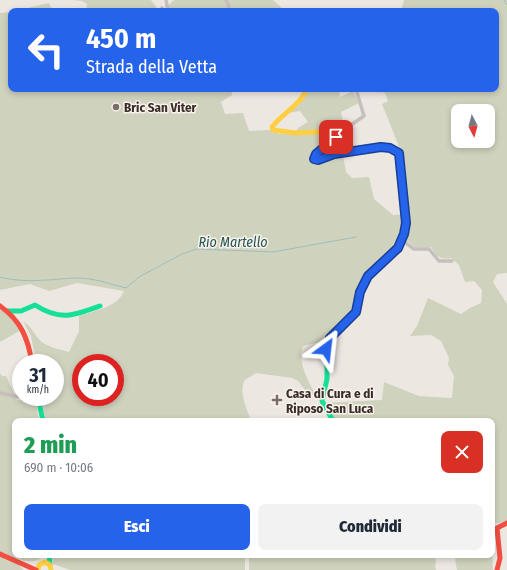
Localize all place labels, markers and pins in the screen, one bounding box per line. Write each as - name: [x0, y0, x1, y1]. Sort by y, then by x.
- place label: Bric San Viter: [124, 100, 197, 115]
- marker: Bric San Viter: [111, 102, 121, 112]
- pin: [319, 120, 353, 154]
- place label: Casa di Cura e di Riposo San Luca: [286, 386, 374, 416]
- marker: Casa di Cura e di Riposo San Luca: [271, 394, 283, 406]

